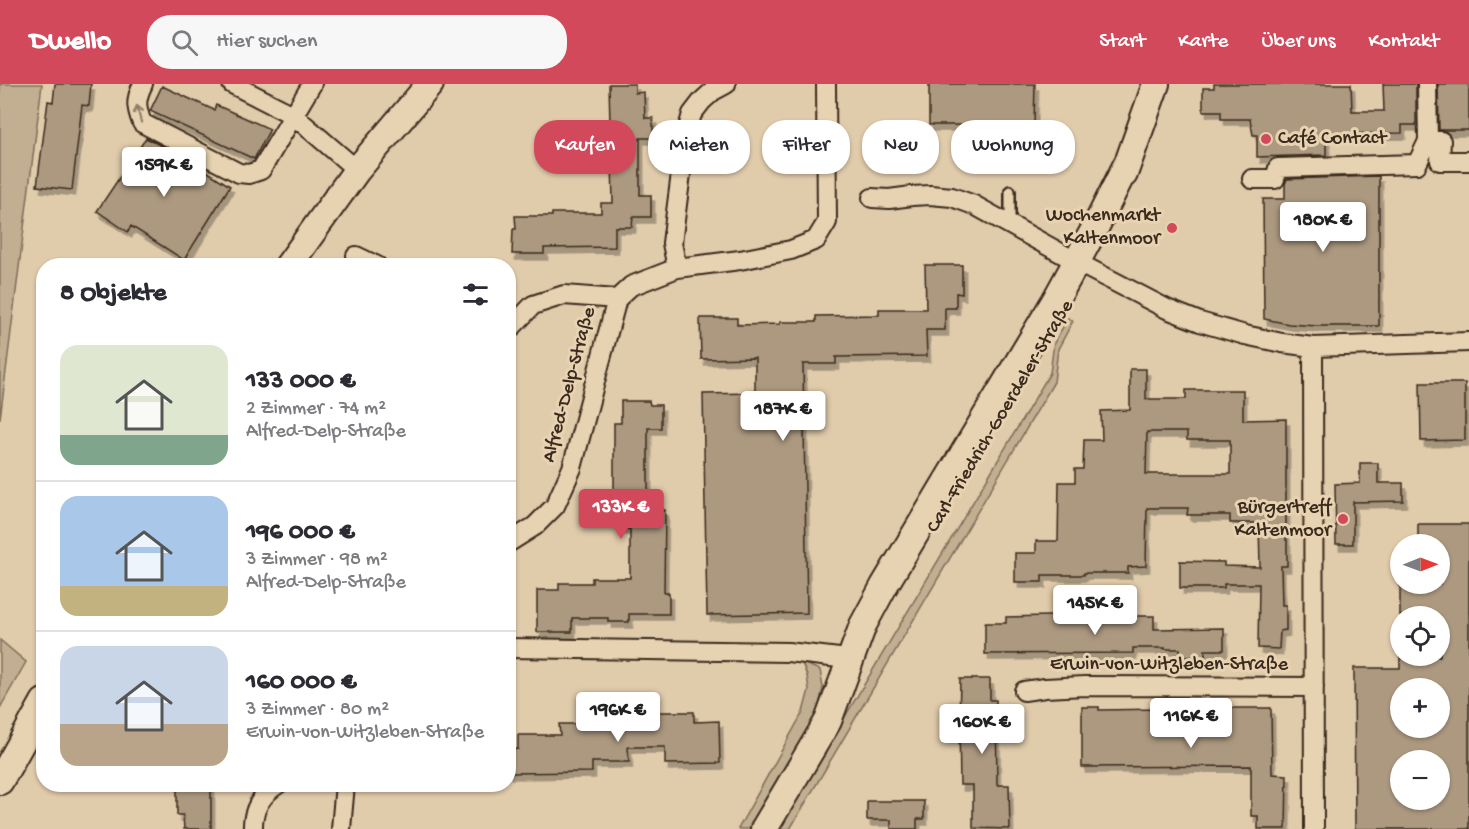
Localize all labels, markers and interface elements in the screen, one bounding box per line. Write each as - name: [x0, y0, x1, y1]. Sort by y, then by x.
- search box: [147, 15, 567, 69]
- text: Dwello: [30, 26, 111, 59]
- icon: search: [168, 26, 201, 59]
- text: Hier suchen: [216, 29, 317, 55]
- text: Start: [1099, 30, 1145, 55]
- text: Karte: [1178, 30, 1228, 55]
- text: Über uns: [1261, 30, 1335, 55]
- text: Kontakt: [1368, 30, 1439, 55]
- one-way arrow: [133, 105, 145, 124]
- chip: Kaufen: [534, 120, 636, 174]
- chip: Mieten: [648, 120, 750, 174]
- chip: Filter: [762, 120, 850, 174]
- chip: Neu: [862, 120, 939, 174]
- chip: Wohnung: [951, 120, 1075, 174]
- place label: Café Contact: [1278, 128, 1388, 151]
- marker: Café Contact: [1259, 132, 1273, 146]
- pin: 159K €: [115, 147, 213, 198]
- text: 159K €: [136, 155, 192, 178]
- pin: 180K €: [1274, 202, 1372, 253]
- place label: Wochenmarkt Kaltenmoor: [1046, 205, 1162, 251]
- text: 180K €: [1294, 210, 1352, 233]
- marker: Wochenmarkt Kaltenmoor: [1165, 221, 1179, 235]
- icon: filters: [459, 278, 492, 311]
- text: 8 Objekte: [60, 279, 166, 310]
- street label: Carl-Friedrich-Goerdeler-Straße: [922, 296, 1080, 537]
- street label: Alfred-Delp-Straße: [538, 304, 602, 465]
- text: 133 000 €: [246, 367, 356, 398]
- icon: home: [108, 369, 180, 441]
- pin: 187K €: [734, 391, 832, 442]
- text: 2 Zimmer · 74 m²: [246, 398, 386, 421]
- text: 187K €: [754, 399, 812, 422]
- text: Alfred-Delp-Straße: [246, 421, 406, 444]
- pin: 133K €: [572, 489, 670, 540]
- text: 133K €: [593, 497, 649, 520]
- place label: Bürgertreff Kaltenmoor: [1234, 497, 1333, 543]
- marker: Bürgertreff Kaltenmoor: [1336, 512, 1350, 526]
- text: 196 000 €: [246, 518, 355, 549]
- icon: home: [108, 520, 180, 592]
- north arrow: [1390, 534, 1450, 594]
- map controls: [1390, 534, 1450, 810]
- text: 3 Zimmer · 98 m²: [246, 549, 388, 572]
- text: Alfred-Delp-Straße: [246, 572, 406, 595]
- pin: 145K €: [1046, 585, 1144, 636]
- text: 145K €: [1067, 593, 1123, 616]
- button: locate: [1390, 606, 1450, 666]
- street label: Erwin-von-Witzleben-Straße: [1050, 654, 1289, 677]
- text: 160 000 €: [246, 668, 357, 699]
- icon: home: [108, 670, 180, 742]
- button: +: [1390, 678, 1450, 738]
- pin: 196K €: [569, 692, 667, 743]
- pin: 116K €: [1142, 698, 1240, 749]
- text: 3 Zimmer · 80 m²: [246, 699, 389, 722]
- text: 196K €: [590, 700, 646, 723]
- pin: 160K €: [933, 704, 1031, 755]
- text: 116K €: [1164, 706, 1218, 729]
- text: 160K €: [953, 712, 1011, 735]
- text: Erwin-von-Witzleben-Straße: [246, 722, 484, 745]
- button: −: [1390, 750, 1450, 810]

